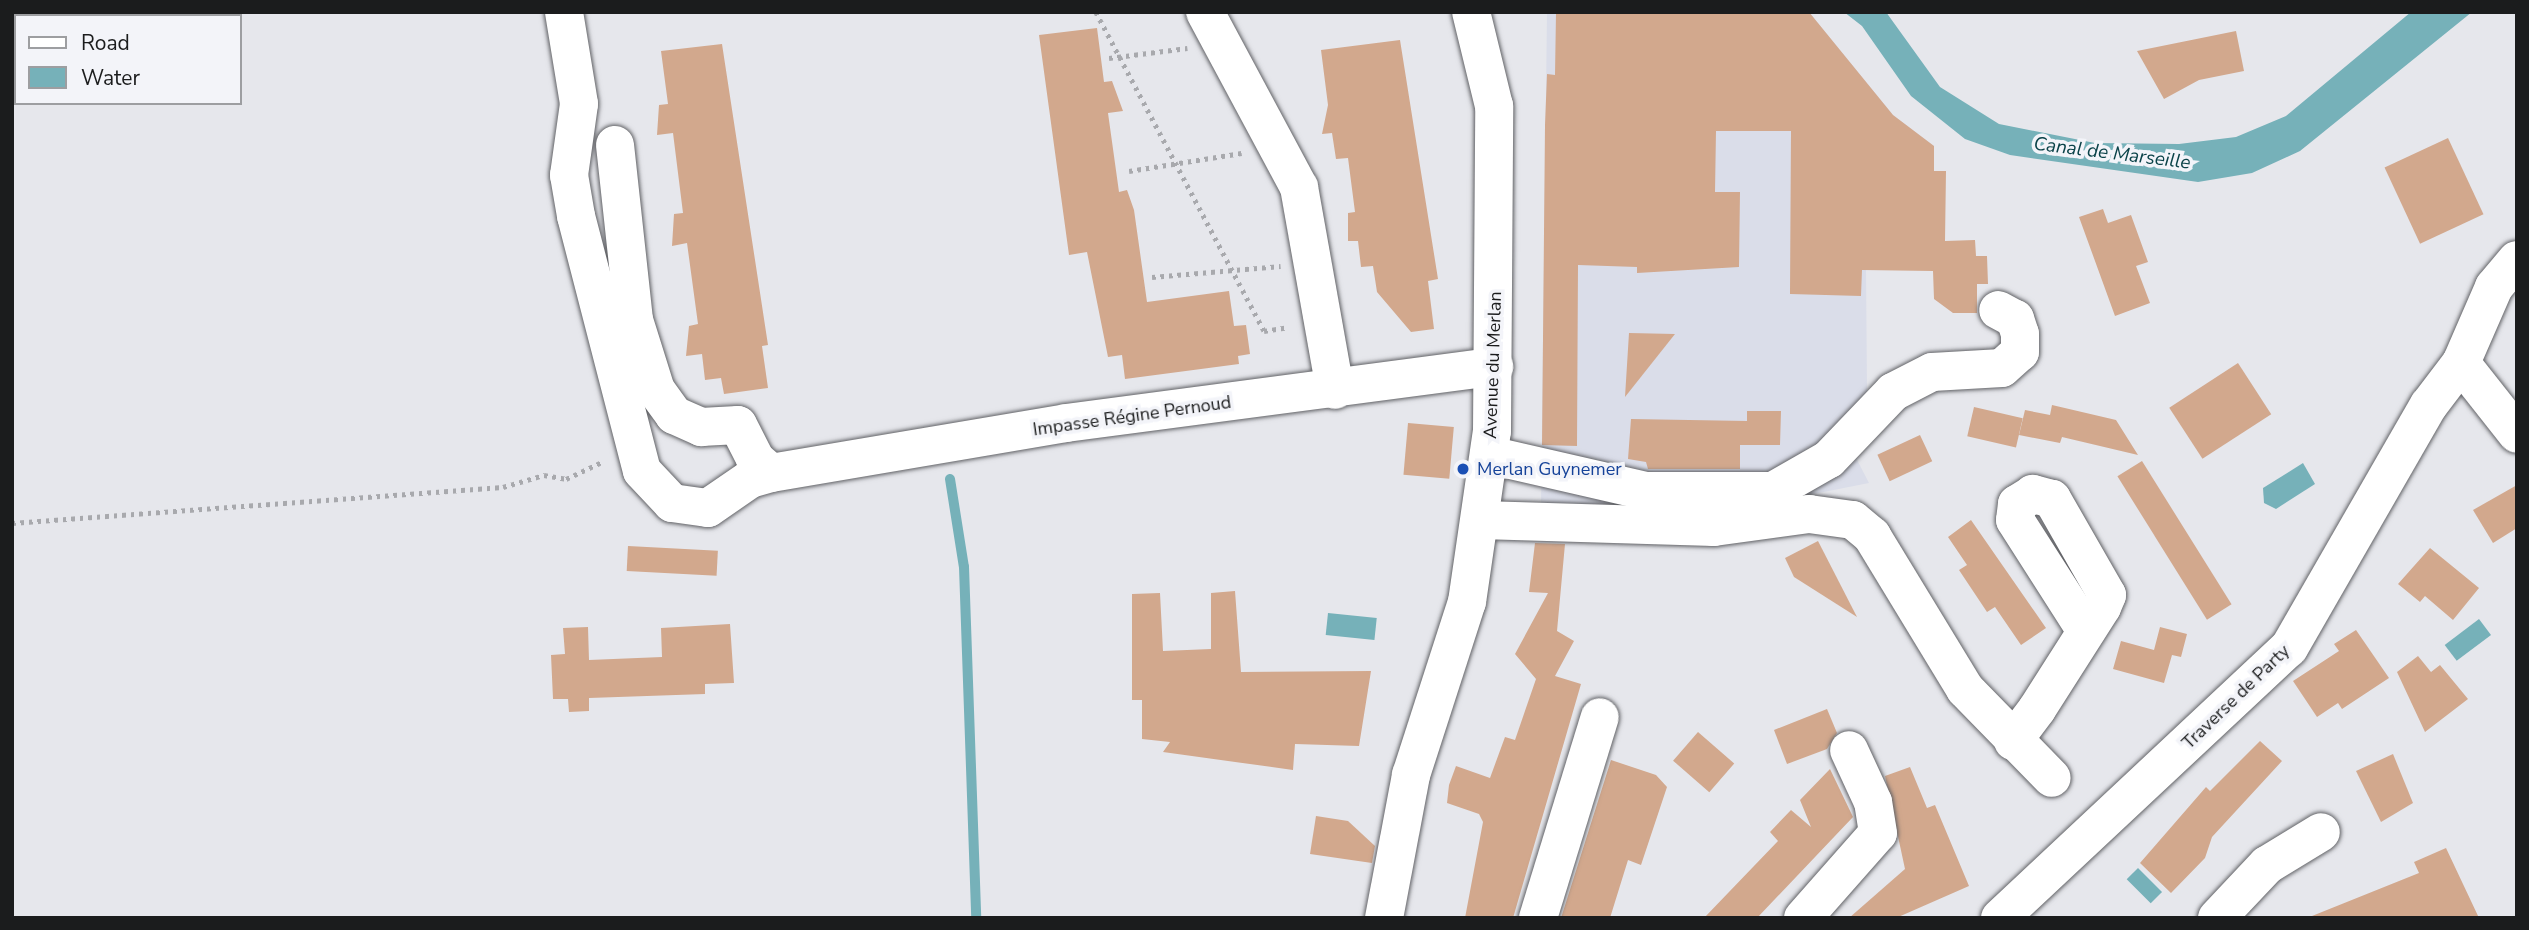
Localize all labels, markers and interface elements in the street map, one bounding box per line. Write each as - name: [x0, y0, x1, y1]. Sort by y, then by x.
- legend: [14, 14, 242, 105]
- text: Road: [81, 29, 130, 57]
- text: Water: [81, 64, 140, 92]
- water label: Canal de Marseille: [2032, 133, 2192, 175]
- street label: Avenue du Merlan: [1480, 291, 1506, 439]
- street label: Impasse Régine Pernoud: [1031, 391, 1233, 441]
- place label: Merlan Guynemer: [1477, 458, 1622, 480]
- marker: Merlan Guynemer: [1455, 461, 1471, 477]
- street label: Traverse de Party: [2178, 640, 2294, 754]

